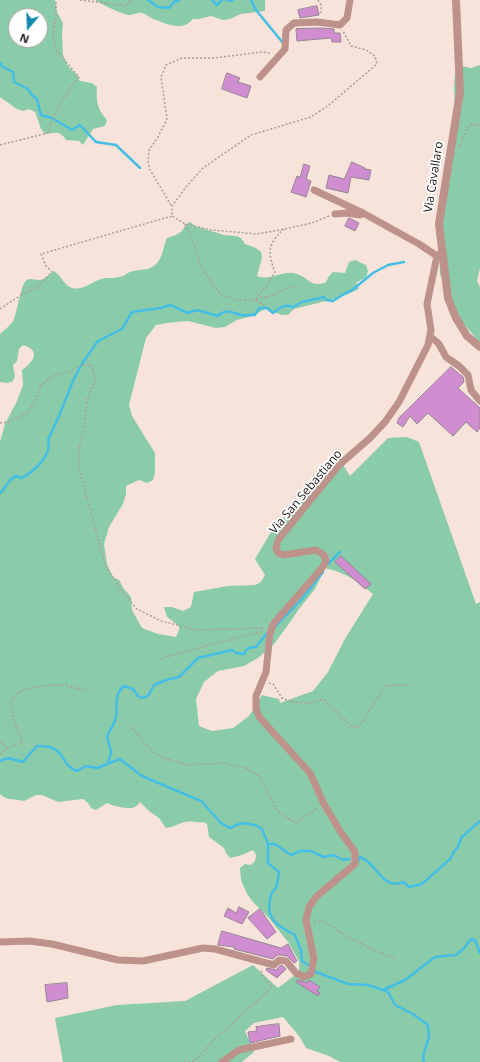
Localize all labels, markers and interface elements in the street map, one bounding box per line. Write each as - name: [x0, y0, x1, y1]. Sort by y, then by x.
- north arrow: [8, 8, 48, 48]
- text: N: [18, 30, 31, 47]
- street label: Via Cavallaro: [421, 140, 447, 214]
- street label: Via San Sebastiano: [267, 447, 345, 537]

